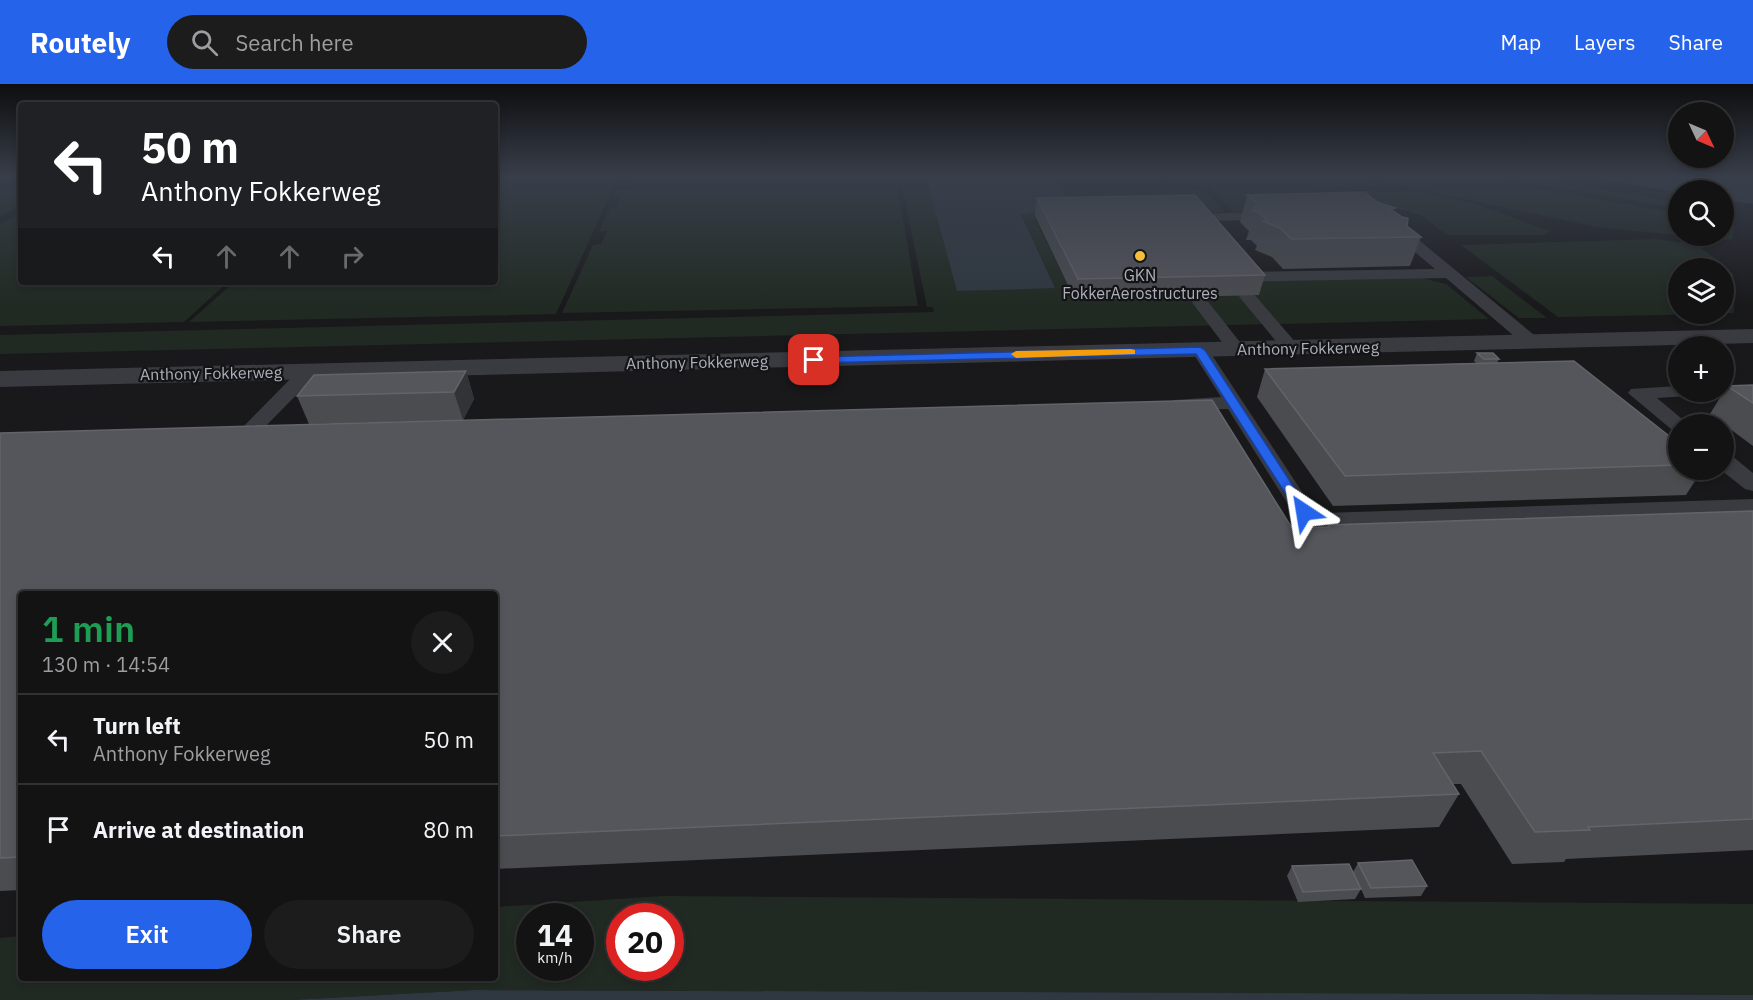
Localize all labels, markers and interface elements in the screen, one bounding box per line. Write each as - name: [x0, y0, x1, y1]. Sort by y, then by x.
- search box: [167, 15, 587, 69]
- text: Routely: [30, 24, 131, 61]
- icon: search: [188, 26, 221, 59]
- text: Search here: [236, 28, 354, 57]
- text: Map: [1501, 28, 1541, 56]
- text: Layers: [1574, 28, 1636, 56]
- text: Share: [1669, 28, 1723, 56]
- north arrow: [1668, 102, 1734, 168]
- map controls: [1668, 102, 1734, 480]
- text: 50 m: [141, 120, 239, 175]
- icon: left: [42, 126, 120, 204]
- text: Anthony Fokkerweg: [141, 173, 381, 208]
- button: search: [1668, 180, 1734, 246]
- icon: left: [147, 240, 180, 273]
- icon: ahead: [210, 240, 243, 273]
- icon: ahead: [273, 240, 306, 273]
- icon: right: [336, 240, 369, 273]
- marker: GKN FokkerAerostructures: [1133, 249, 1147, 263]
- button: layers: [1668, 258, 1734, 324]
- place label: GKN FokkerAerostructures: [1062, 265, 1218, 303]
- pin: [788, 334, 839, 385]
- button: +: [1668, 336, 1734, 402]
- street label: Anthony Fokkerweg: [1237, 337, 1380, 359]
- icon: arrive: [797, 343, 830, 376]
- street label: Anthony Fokkerweg: [626, 351, 769, 373]
- street label: Anthony Fokkerweg: [140, 362, 283, 384]
- button: −: [1668, 414, 1734, 480]
- position arrow: [1272, 480, 1336, 544]
- text: 1 min: [42, 605, 135, 652]
- button: close: [411, 611, 474, 674]
- text: 130 m · 14:54: [42, 651, 170, 678]
- text: Turn left: [93, 711, 181, 740]
- icon: left: [42, 723, 75, 756]
- text: 50 m: [423, 725, 474, 754]
- text: Anthony Fokkerweg: [93, 740, 271, 767]
- icon: arrive: [42, 813, 75, 846]
- text: Arrive at destination: [93, 815, 304, 844]
- text: 80 m: [423, 815, 474, 844]
- button: Exit: [42, 900, 252, 969]
- button: Share: [264, 900, 474, 969]
- speed limit sign: 20: [606, 903, 684, 981]
- text: 14: [537, 915, 573, 954]
- text: km/h: [537, 948, 573, 967]

